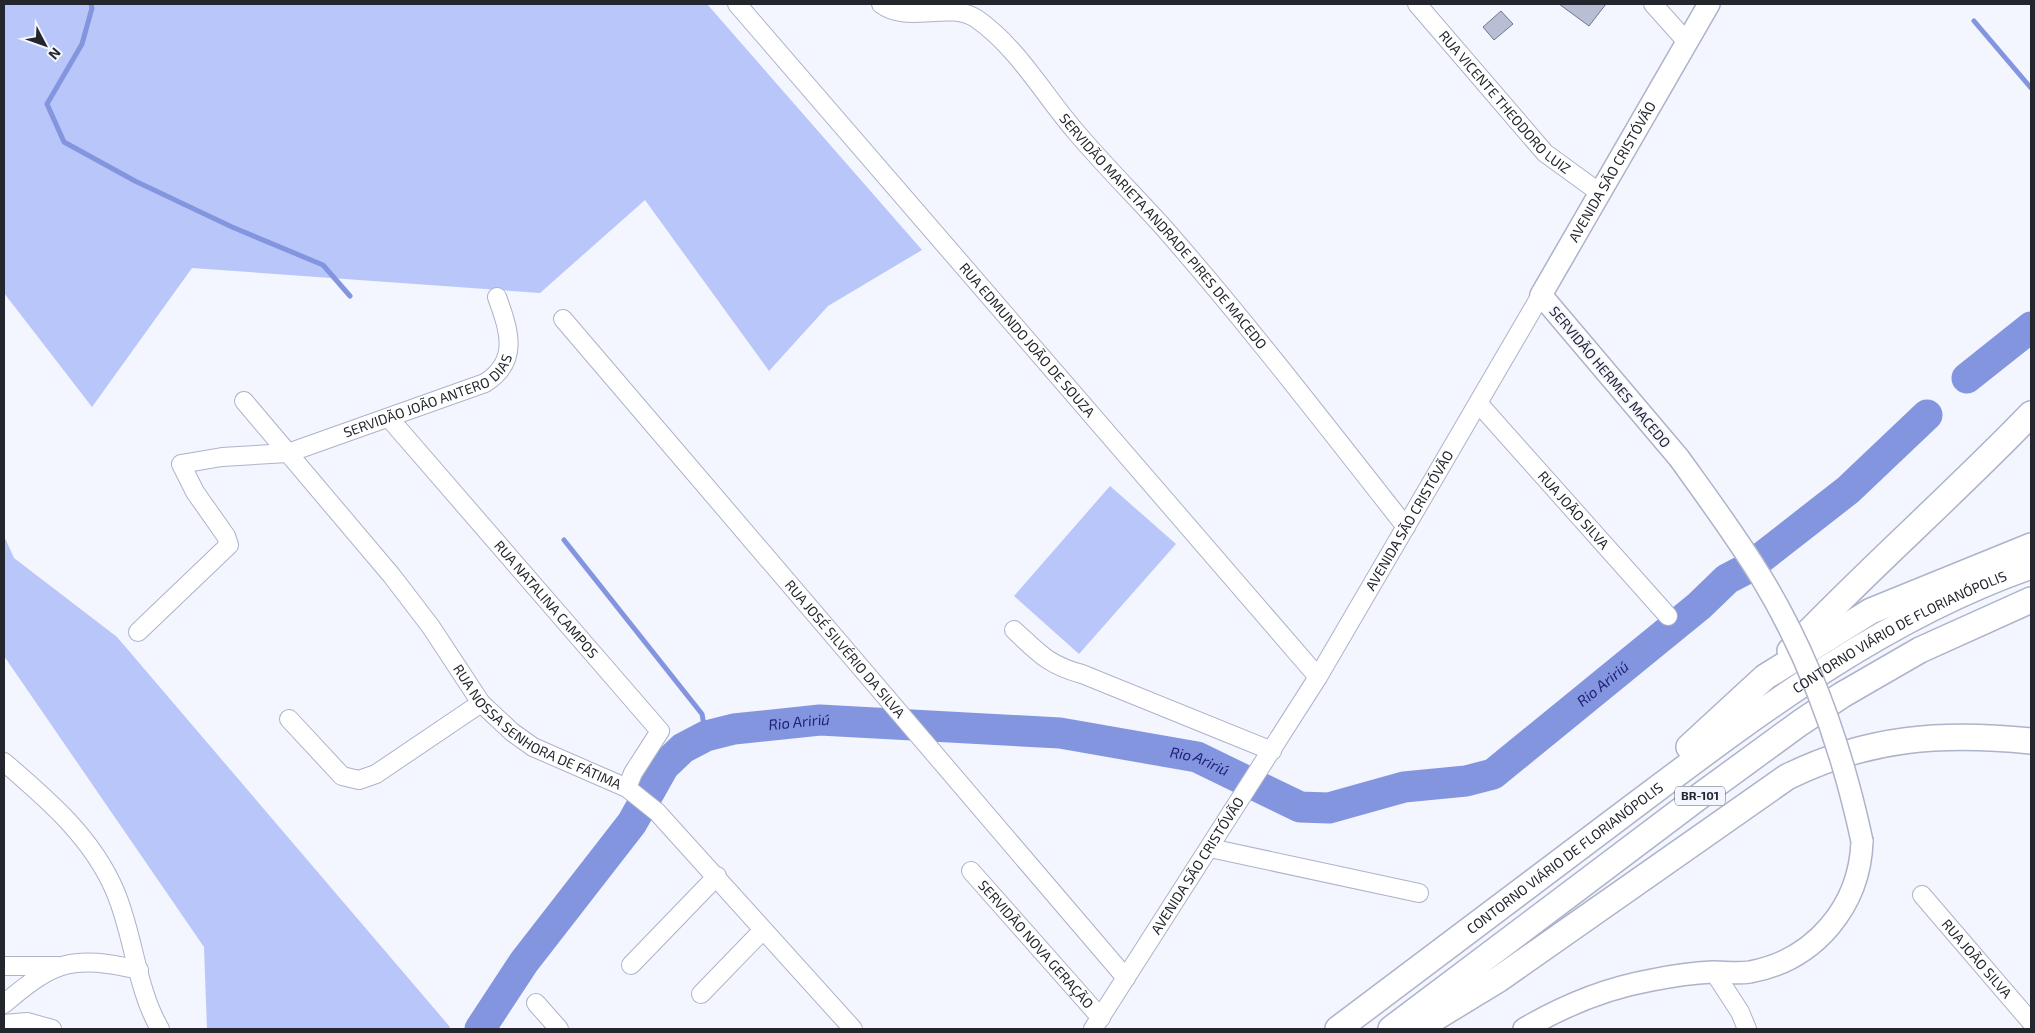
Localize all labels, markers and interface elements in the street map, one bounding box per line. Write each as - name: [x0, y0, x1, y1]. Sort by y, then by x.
- north arrow: [20, 20, 70, 70]
- street label: RUA VICENTE THEODORO LUIZ: [1436, 27, 1574, 177]
- text: N: [45, 44, 65, 63]
- street label: AVENIDA SÃO CRISTÓVÃO: [1565, 98, 1659, 245]
- street label: SERVIDÃO MARIETA ANDRADE PIRES DE MACEDO: [1056, 110, 1271, 352]
- street label: RUA EDMUNDO JOÃO DE SOUZA: [956, 259, 1099, 421]
- street label: SERVIDÃO HERMES MACEDO: [1546, 303, 1674, 451]
- street label: SERVIDÃO JOÃO ANTERO DIAS: [341, 352, 515, 441]
- street label: AVENIDA SÃO CRISTÓVÃO: [1361, 447, 1456, 593]
- street label: RUA JOÃO SILVA: [1535, 467, 1613, 552]
- street label: RUA NATALINA CAMPOS: [491, 537, 602, 661]
- street label: CONTORNO VIÁRIO DE FLORIANÓPOLIS: [1789, 567, 2009, 697]
- street label: RUA JOSÉ SILVÉRIO DA SILVA: [782, 576, 909, 721]
- water label: Rio Aririú: [1573, 657, 1632, 710]
- street label: RUA NOSSA SENHORA DE FÁTIMA: [450, 661, 624, 793]
- water label: Rio Aririú: [767, 710, 830, 733]
- water label: Rio Aririú: [1169, 742, 1232, 779]
- street label: CONTORNO VIÁRIO DE FLORIANÓPOLIS: [1463, 778, 1666, 937]
- road number: BR-101: [1675, 786, 1725, 806]
- street label: AVENIDA SÃO CRISTÓVÃO: [1147, 794, 1247, 937]
- street label: SERVIDÃO NOVA GERAÇÃO: [975, 876, 1098, 1012]
- street label: RUA JOÃO SILVA: [1938, 915, 2016, 1002]

